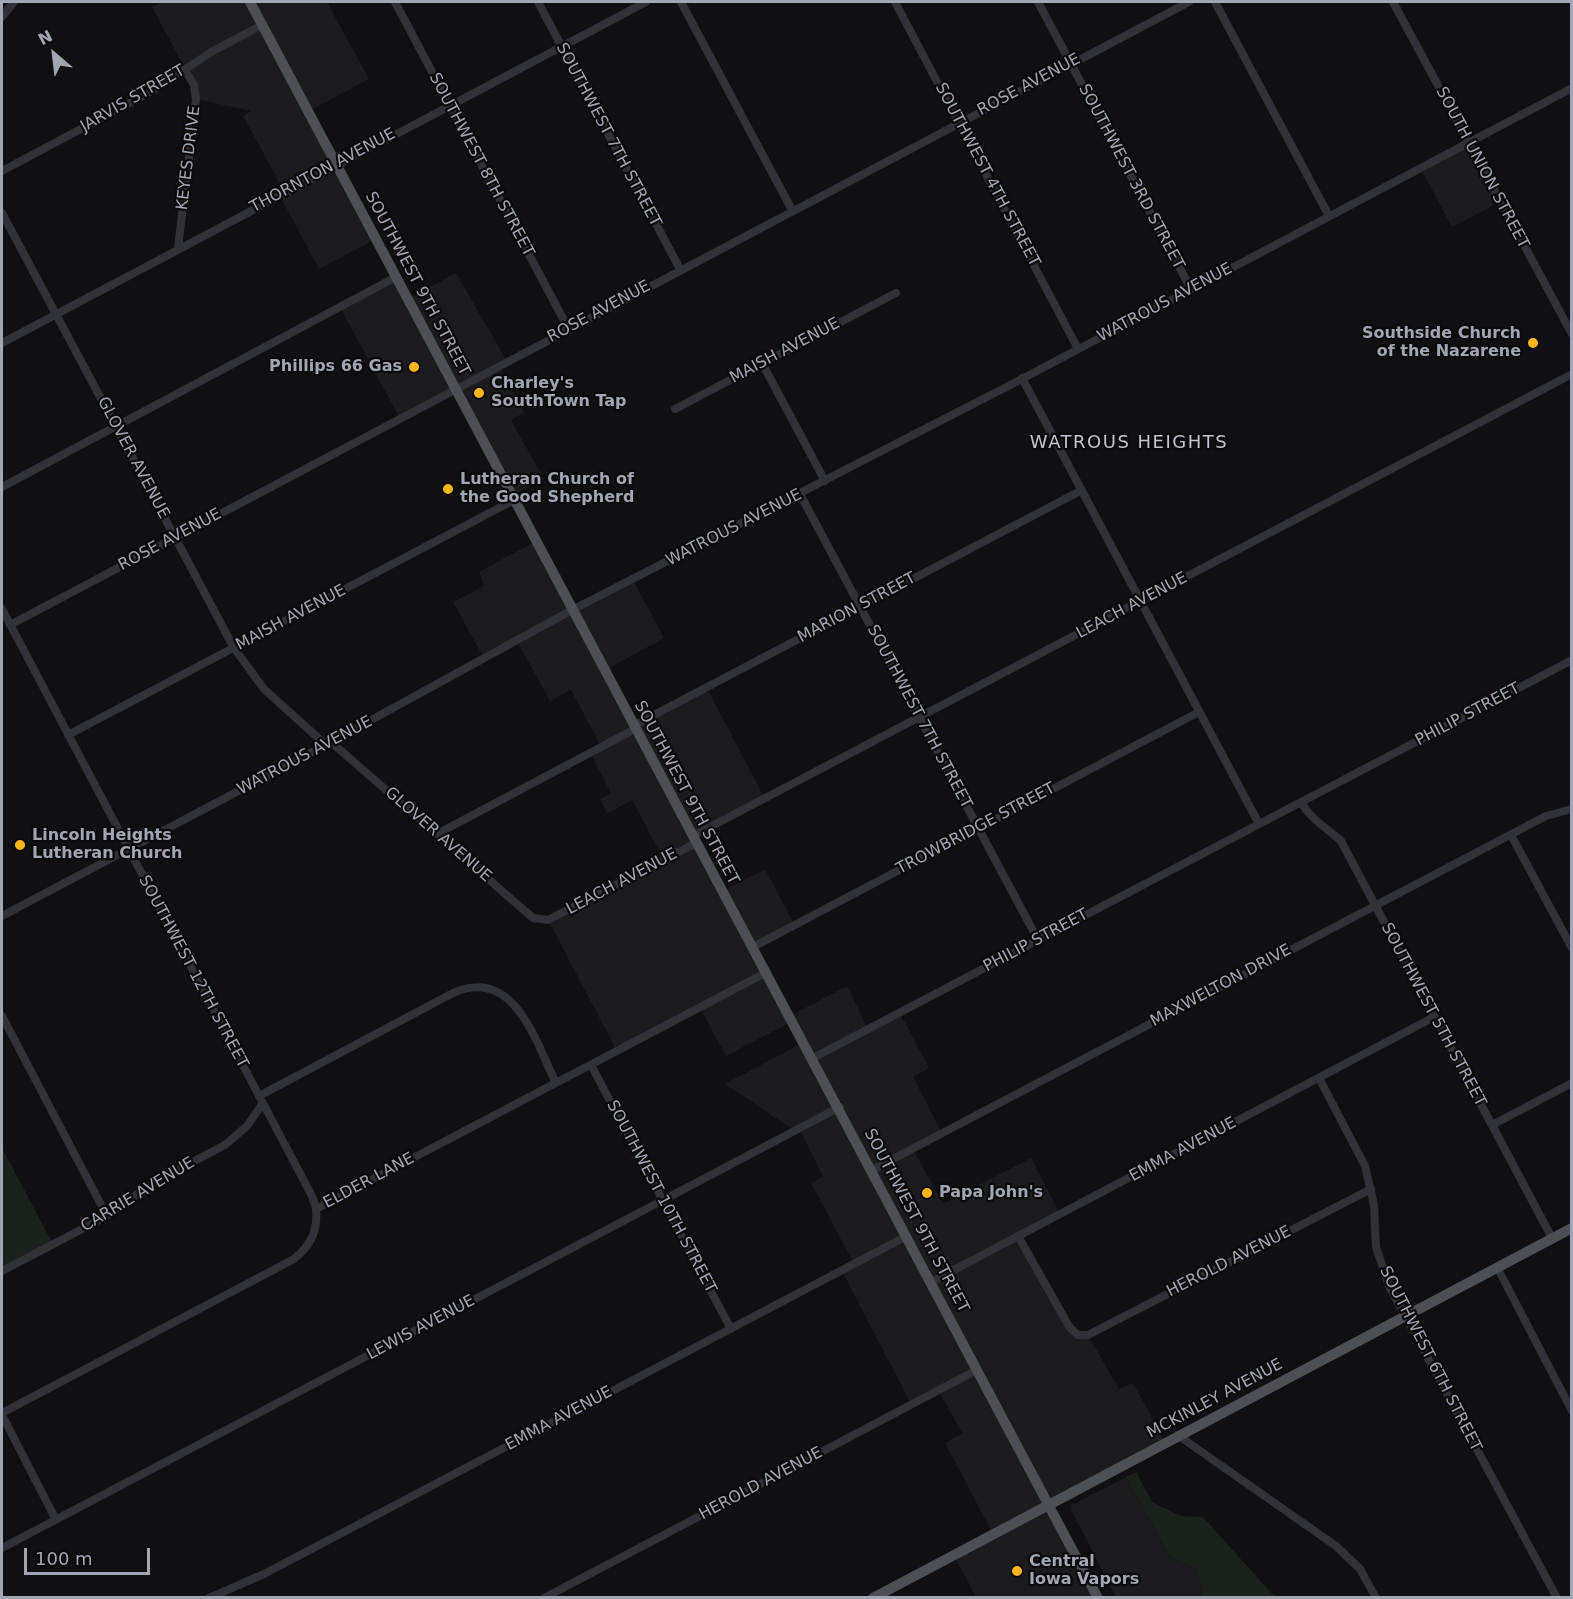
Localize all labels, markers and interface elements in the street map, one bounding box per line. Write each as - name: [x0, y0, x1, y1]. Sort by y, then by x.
- north arrow: [24, 24, 84, 84]
- text: N: [35, 26, 56, 49]
- street label: SOUTHWEST 7TH STREET: [551, 40, 665, 230]
- street label: ROSE AVENUE: [974, 50, 1084, 120]
- street label: JARVIS STREET: [77, 61, 189, 137]
- street label: SOUTHWEST 8TH STREET: [424, 70, 538, 260]
- street label: SOUTHWEST 4TH STREET: [930, 80, 1044, 270]
- street label: SOUTHWEST 3RD STREET: [1074, 81, 1188, 273]
- street label: SOUTH UNION STREET: [1431, 84, 1533, 252]
- street label: KEYES DRIVE: [173, 105, 205, 211]
- street label: THORNTON AVENUE: [247, 125, 399, 217]
- street label: SOUTHWEST 9TH STREET: [360, 189, 474, 379]
- street label: WATROUS AVENUE: [1094, 259, 1236, 347]
- street label: ROSE AVENUE: [544, 277, 654, 347]
- street label: MAISH AVENUE: [727, 314, 843, 388]
- place label: Southside Church of the Nazarene: [1362, 324, 1521, 362]
- marker: Southside Church of the Nazarene: [1526, 336, 1540, 350]
- place label: Phillips 66 Gas: [269, 357, 402, 377]
- marker: Phillips 66 Gas: [407, 360, 421, 374]
- place label: Charley's SouthTown Tap: [491, 374, 627, 412]
- marker: Charley's SouthTown Tap: [472, 386, 486, 400]
- street label: GLOVER AVENUE: [93, 394, 173, 522]
- district label: WATROUS HEIGHTS: [1030, 432, 1228, 454]
- place label: Lutheran Church of the Good Shepherd: [460, 470, 634, 508]
- marker: Lutheran Church of the Good Shepherd: [441, 482, 455, 496]
- street label: WATROUS AVENUE: [663, 485, 805, 571]
- street label: ROSE AVENUE: [115, 505, 225, 575]
- street label: MARION STREET: [795, 569, 919, 647]
- street label: LEACH AVENUE: [1073, 569, 1191, 643]
- street label: MAISH AVENUE: [233, 581, 349, 655]
- street label: SOUTHWEST 7TH STREET: [862, 622, 976, 812]
- street label: PHILIP STREET: [1412, 679, 1524, 751]
- street label: SOUTHWEST 9TH STREET: [629, 698, 743, 888]
- street label: WATROUS AVENUE: [234, 712, 376, 800]
- street label: TROWBRIDGE STREET: [893, 779, 1059, 879]
- street label: GLOVER AVENUE: [381, 783, 495, 887]
- place label: Lincoln Heights Lutheran Church: [32, 826, 182, 864]
- marker: Lincoln Heights Lutheran Church: [13, 838, 27, 852]
- street label: LEACH AVENUE: [563, 845, 681, 919]
- street label: SOUTHWEST 12TH STREET: [134, 872, 252, 1072]
- street label: PHILIP STREET: [980, 905, 1092, 977]
- street label: SOUTHWEST 5TH STREET: [1376, 920, 1490, 1110]
- street label: MAXWELTON DRIVE: [1147, 941, 1295, 1031]
- street label: SOUTHWEST 10TH STREET: [602, 1097, 720, 1297]
- street label: EMMA AVENUE: [1126, 1114, 1240, 1186]
- street label: SOUTHWEST 9TH STREET: [859, 1126, 973, 1316]
- street label: ELDER LANE: [320, 1149, 418, 1213]
- street label: CARRIE AVENUE: [78, 1154, 198, 1236]
- place label: Papa John's: [939, 1183, 1043, 1203]
- marker: Papa John's: [920, 1186, 934, 1200]
- street label: HEROLD AVENUE: [1164, 1222, 1294, 1302]
- street label: SOUTHWEST 6TH STREET: [1375, 1263, 1485, 1455]
- street label: LEWIS AVENUE: [364, 1291, 478, 1365]
- street label: MCKINLEY AVENUE: [1144, 1355, 1286, 1443]
- street label: EMMA AVENUE: [502, 1383, 616, 1455]
- street label: HEROLD AVENUE: [696, 1443, 826, 1525]
- scale bar: [27, 1536, 153, 1574]
- text: 100 m: [35, 1548, 93, 1569]
- place label: Central Iowa Vapors: [1029, 1552, 1139, 1590]
- marker: Central Iowa Vapors: [1010, 1564, 1024, 1578]

